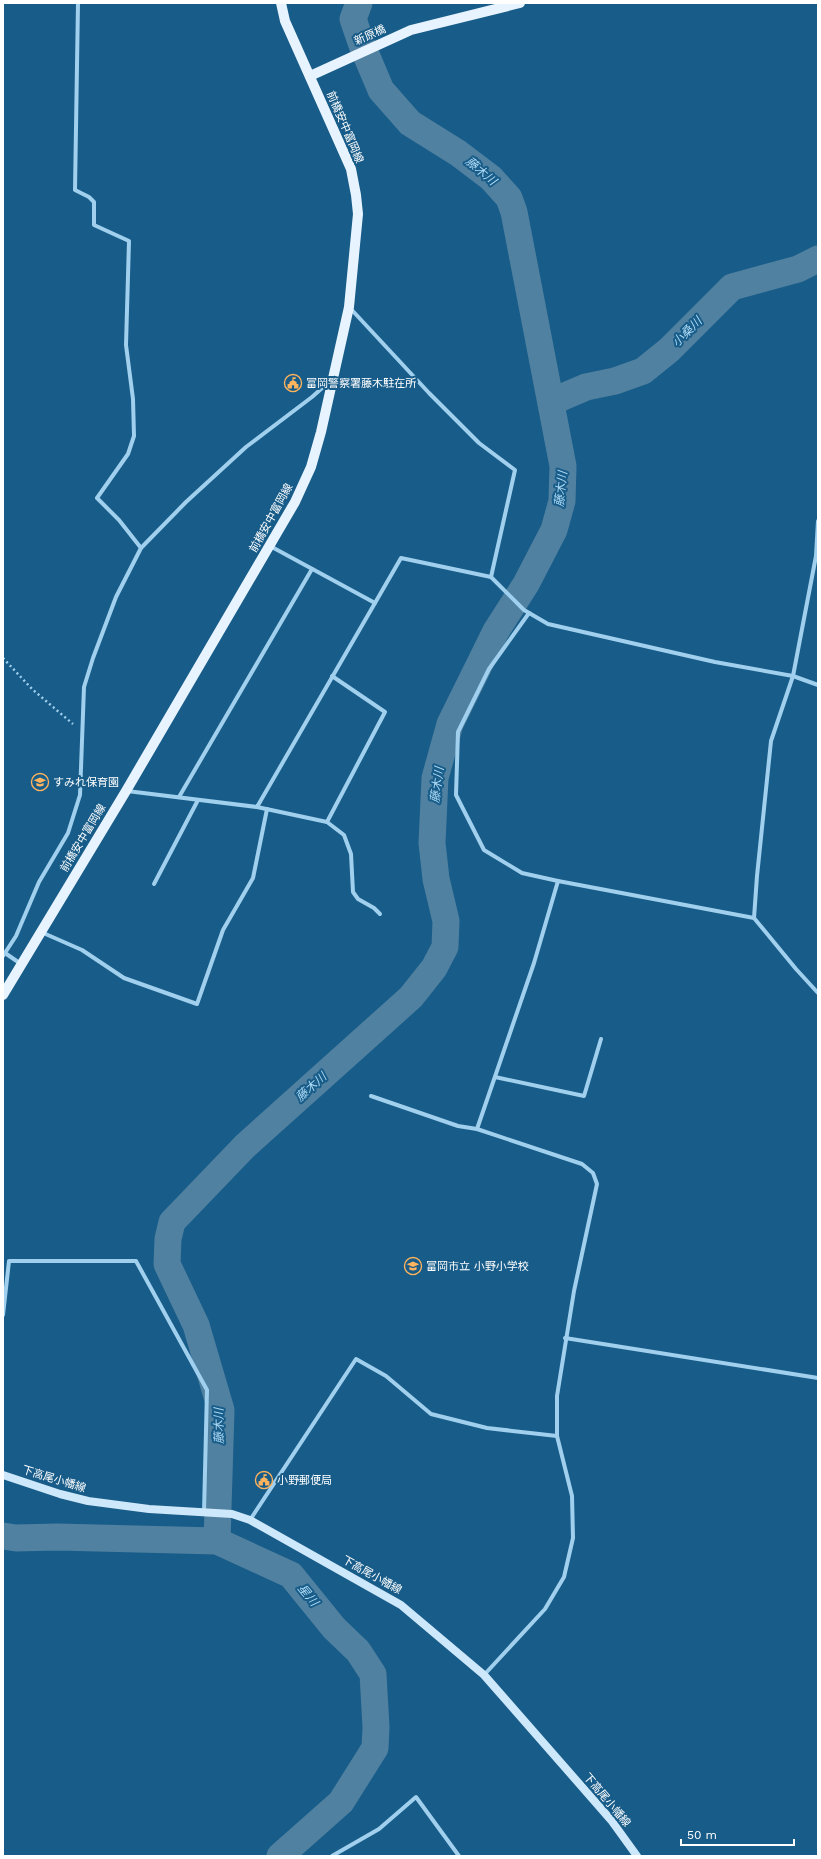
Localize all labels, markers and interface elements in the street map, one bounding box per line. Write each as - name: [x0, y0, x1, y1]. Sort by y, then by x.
- street label: 新原橋: [352, 22, 388, 48]
- street label: 前橋安中富岡線: [324, 89, 366, 165]
- water label: 藤木川: [463, 154, 501, 189]
- water label: 小桑川: [669, 313, 706, 350]
- public building icon: 富岡警察署藤木駐在所: [283, 373, 303, 393]
- place label: 富岡警察署藤木駐在所: [306, 377, 417, 390]
- water label: 藤木川: [552, 468, 570, 508]
- street label: 前橋安中富岡線: [247, 481, 295, 555]
- water label: 藤木川: [428, 764, 447, 804]
- school or university icon: すみれ保育園: [30, 772, 50, 792]
- place label: すみれ保育園: [53, 776, 119, 789]
- street label: 前橋安中富岡線: [58, 802, 108, 874]
- water label: 藤木川: [293, 1068, 331, 1104]
- school or university icon: 富岡市立 小野小学校: [403, 1256, 423, 1276]
- place label: 富岡市立 小野小学校: [426, 1260, 529, 1273]
- water label: 藤木川: [212, 1406, 226, 1444]
- street label: 下高尾小幡線: [21, 1463, 87, 1495]
- public building icon: 小野郵便局: [254, 1470, 274, 1490]
- place label: 小野郵便局: [277, 1474, 332, 1487]
- street label: 下高尾小幡線: [340, 1553, 404, 1597]
- water label: 星川: [295, 1581, 322, 1610]
- street label: 下高尾小幡線: [581, 1771, 633, 1829]
- scale bar: [681, 1821, 794, 1847]
- text: 50 m: [687, 1828, 717, 1842]

